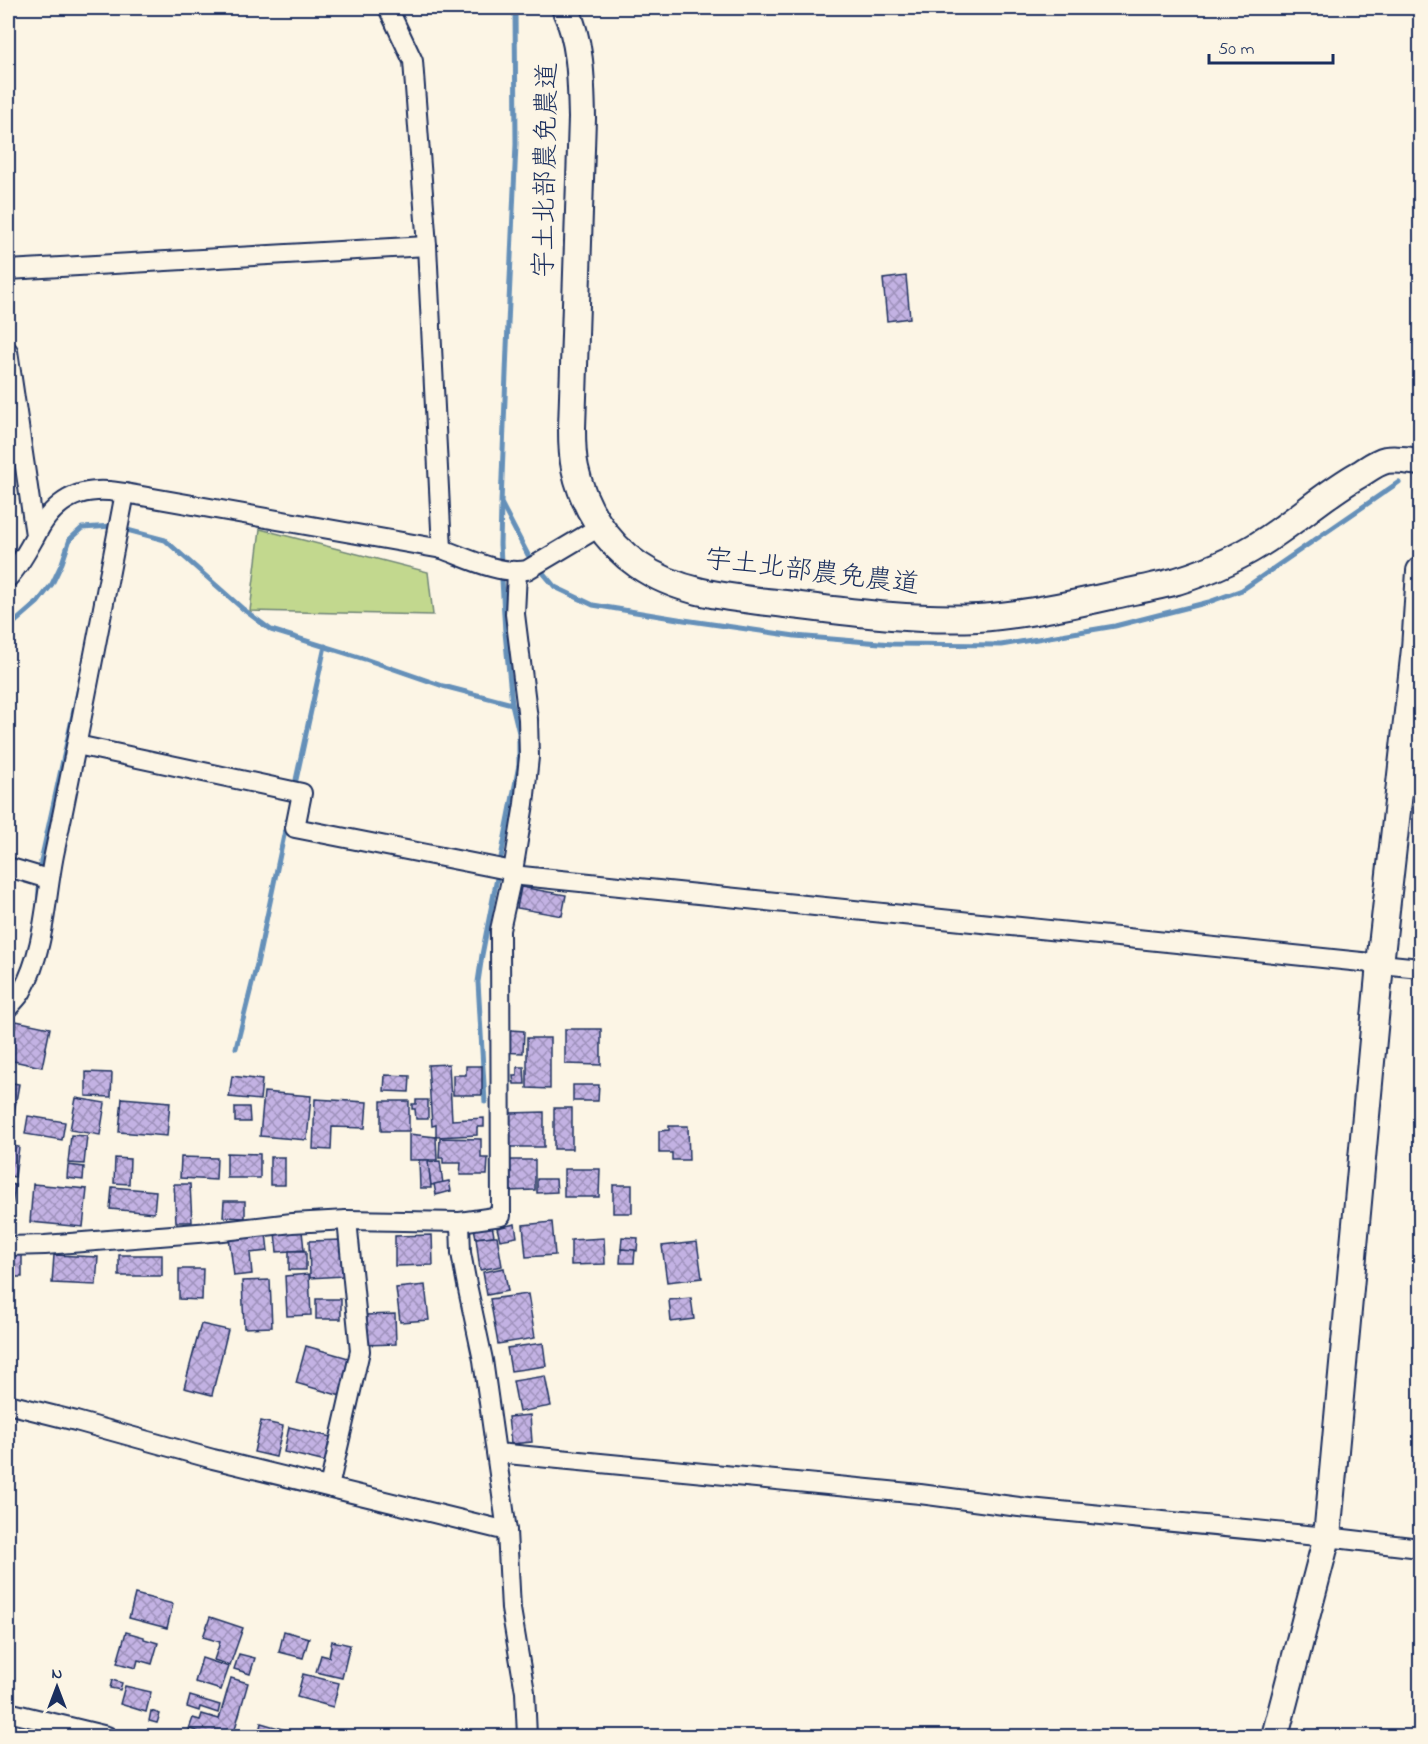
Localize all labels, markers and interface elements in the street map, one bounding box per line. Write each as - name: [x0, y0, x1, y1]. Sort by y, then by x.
- scale bar: [1209, 27, 1334, 65]
- text: 50 m: [1218, 37, 1255, 63]
- street label: 宇土北部農免農道: [526, 62, 568, 278]
- street label: 宇土北部農免農道: [702, 540, 922, 606]
- north arrow: [27, 1657, 87, 1717]
- text: N: [52, 1662, 63, 1686]

